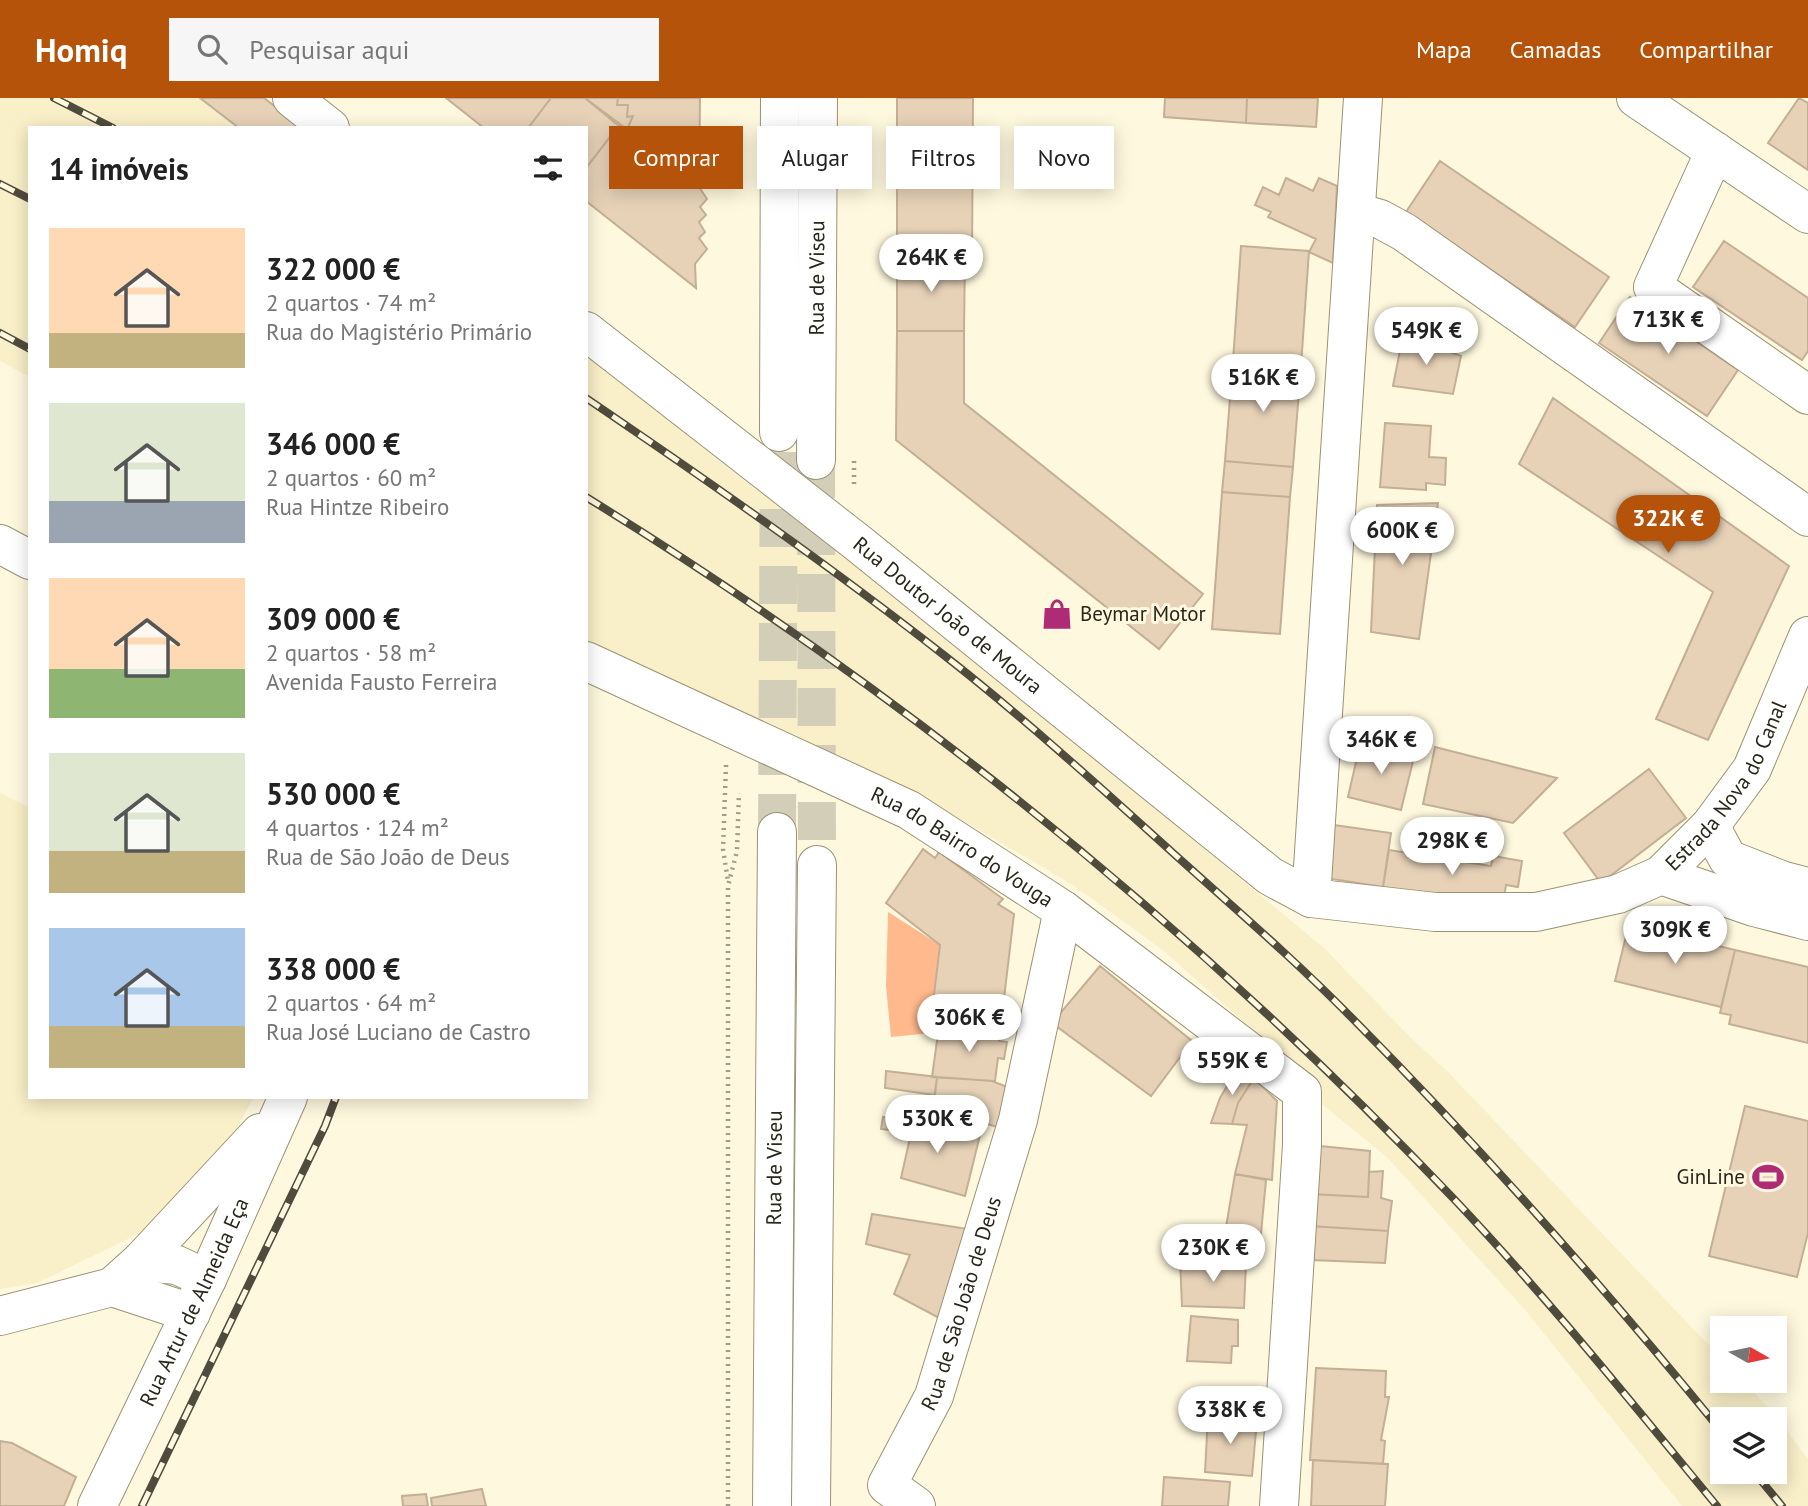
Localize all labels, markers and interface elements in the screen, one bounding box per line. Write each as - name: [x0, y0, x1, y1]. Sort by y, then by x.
- search box: [169, 18, 659, 81]
- text: Homiq: [35, 28, 127, 71]
- icon: search: [193, 30, 231, 68]
- text: Pesquisar aqui: [249, 33, 410, 66]
- text: Mapa: [1416, 34, 1472, 65]
- text: Camadas: [1510, 34, 1601, 65]
- text: Compartilhar: [1639, 34, 1773, 65]
- chip: Comprar: [609, 126, 743, 189]
- chip: Alugar: [757, 126, 872, 189]
- chip: Filtros: [886, 126, 1000, 189]
- chip: Novo: [1014, 126, 1114, 189]
- text: 14 imóveis: [49, 149, 189, 188]
- icon: filters: [529, 149, 567, 187]
- street label: Rua de Viseu: [803, 220, 830, 336]
- pin: 264K €: [874, 234, 988, 294]
- text: 264K €: [895, 242, 967, 271]
- text: 322 000 €: [266, 249, 400, 288]
- icon: home: [105, 256, 189, 340]
- text: 2 quartos · 74 m²: [266, 288, 436, 317]
- pin: 713K €: [1611, 296, 1725, 356]
- text: 713K €: [1632, 304, 1704, 333]
- pin: 549K €: [1369, 308, 1483, 367]
- text: 549K €: [1390, 315, 1462, 344]
- text: Rua do Magistério Primário: [266, 317, 532, 346]
- pin: 516K €: [1206, 354, 1320, 414]
- text: 516K €: [1227, 362, 1299, 391]
- text: 346 000 €: [266, 424, 400, 463]
- icon: home: [105, 431, 189, 515]
- text: 2 quartos · 60 m²: [266, 463, 436, 492]
- text: Rua Hintze Ribeiro: [266, 492, 449, 521]
- pin: 322K €: [1611, 496, 1725, 555]
- text: 322K €: [1632, 503, 1704, 532]
- pin: 600K €: [1345, 508, 1459, 567]
- text: 600K €: [1366, 515, 1438, 544]
- street label: Rua Doutor João de Moura: [848, 530, 1048, 700]
- shop icon: Beymar Motor: [1040, 597, 1074, 631]
- text: 309 000 €: [266, 599, 400, 638]
- place label: Beymar Motor: [1080, 600, 1206, 627]
- icon: home: [105, 606, 189, 690]
- text: 2 quartos · 58 m²: [266, 638, 436, 667]
- text: Avenida Fausto Ferreira: [266, 667, 498, 696]
- street label: Estrada Nova do Canal: [1659, 696, 1792, 876]
- pin: 346K €: [1324, 716, 1438, 776]
- text: 346K €: [1345, 724, 1417, 753]
- text: 530 000 €: [266, 774, 400, 813]
- street label: Rua do Bairro do Vouga: [867, 780, 1059, 913]
- icon: home: [105, 781, 189, 865]
- text: 4 quartos · 124 m²: [266, 813, 449, 842]
- pin: 298K €: [1395, 818, 1509, 877]
- text: 298K €: [1416, 825, 1488, 854]
- text: Rua de São João de Deus: [266, 842, 510, 871]
- pin: 309K €: [1618, 906, 1732, 966]
- text: 309K €: [1639, 914, 1711, 943]
- text: 338 000 €: [266, 949, 400, 988]
- icon: home: [105, 956, 189, 1040]
- text: 2 quartos · 64 m²: [266, 988, 436, 1017]
- pin: 306K €: [912, 995, 1026, 1054]
- text: 306K €: [933, 1002, 1005, 1031]
- text: Rua José Luciano de Castro: [266, 1017, 531, 1046]
- pin: 559K €: [1175, 1038, 1289, 1097]
- text: 559K €: [1196, 1045, 1268, 1074]
- pin: 530K €: [880, 1096, 994, 1155]
- text: 530K €: [901, 1103, 973, 1132]
- street label: Rua de Viseu: [760, 1110, 788, 1226]
- sports icon: GinLine: [1751, 1160, 1785, 1194]
- place label: GinLine: [1676, 1163, 1745, 1190]
- street label: Rua Artur de Almeida Eça: [133, 1193, 254, 1411]
- street label: Rua de São João de Deus: [915, 1193, 1007, 1415]
- pin: 230K €: [1156, 1224, 1270, 1284]
- text: 230K €: [1177, 1232, 1249, 1261]
- north arrow: [1710, 1316, 1787, 1393]
- map controls: [1710, 1316, 1787, 1484]
- pin: 338K €: [1173, 1386, 1287, 1446]
- text: 338K €: [1194, 1394, 1266, 1423]
- button: layers: [1710, 1407, 1787, 1484]

